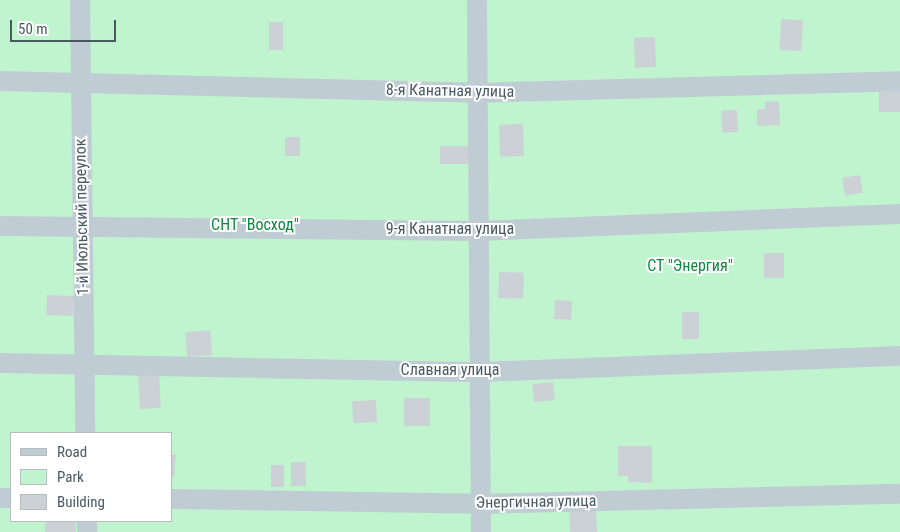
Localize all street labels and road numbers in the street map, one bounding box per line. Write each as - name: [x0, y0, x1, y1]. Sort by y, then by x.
- street label: 8-я Канатная улица: [386, 80, 514, 102]
- street label: 1-й Июльский переулок: [71, 138, 93, 296]
- street label: 9-я Канатная улица: [386, 219, 514, 239]
- street label: Славная улица: [401, 360, 499, 380]
- street label: Энергичная улица: [476, 491, 596, 513]

